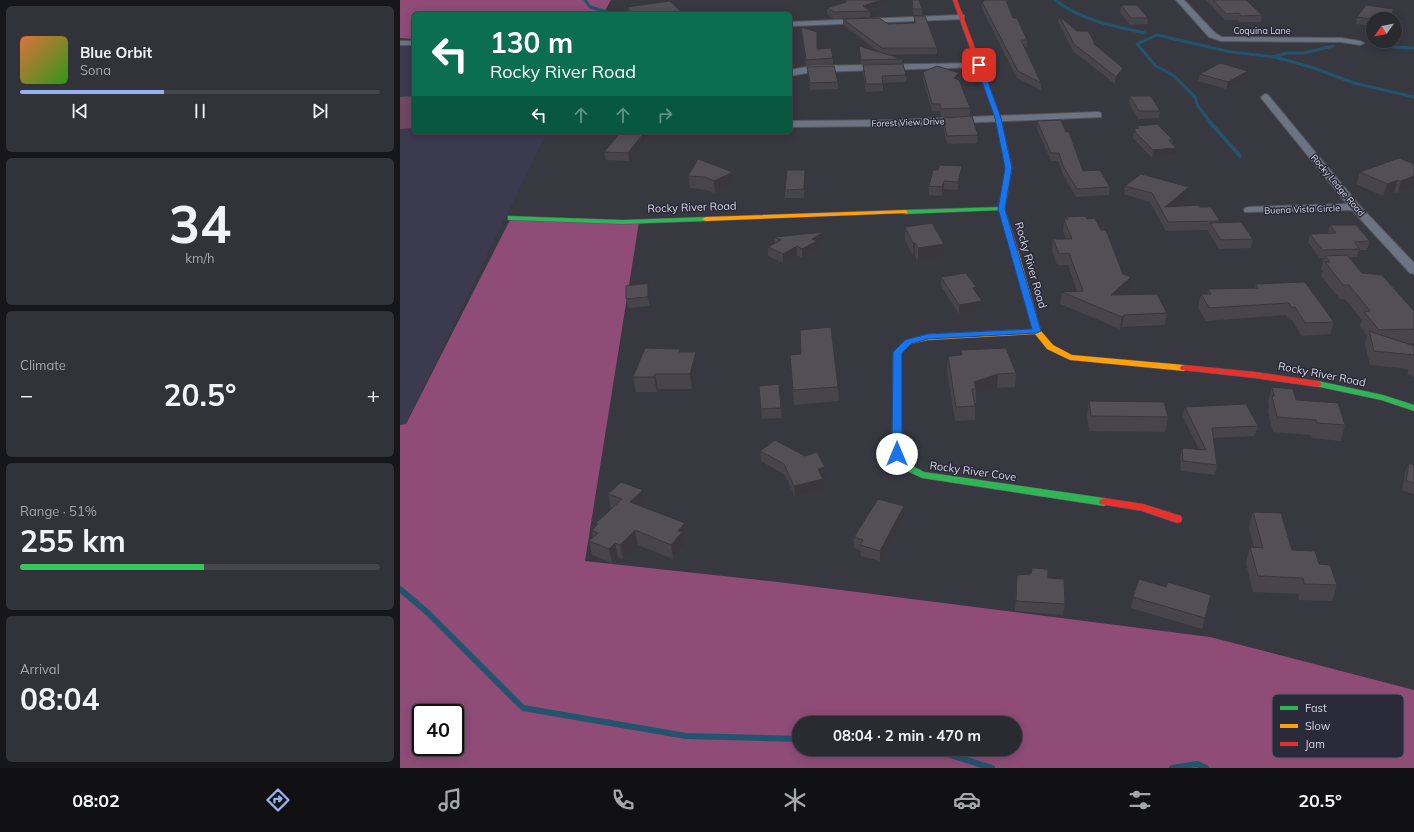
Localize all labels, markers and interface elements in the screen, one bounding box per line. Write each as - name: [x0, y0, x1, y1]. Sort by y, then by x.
- north arrow: [1366, 12, 1402, 48]
- map controls: [1366, 12, 1402, 48]
- text: 130 m: [490, 25, 573, 60]
- street label: Coquina Lane: [1233, 25, 1291, 36]
- icon: left: [424, 28, 476, 80]
- text: Blue Orbit: [80, 43, 152, 62]
- pin: [962, 48, 996, 82]
- icon: arrive: [968, 54, 990, 76]
- text: Rocky River Road: [490, 60, 636, 83]
- text: Sona: [80, 62, 111, 78]
- icon: previous: [69, 100, 91, 122]
- icon: pause: [189, 100, 211, 122]
- icon: next: [309, 100, 331, 122]
- icon: left: [528, 104, 550, 126]
- icon: ahead: [570, 104, 592, 126]
- icon: ahead: [612, 104, 634, 126]
- icon: right: [654, 104, 676, 126]
- street label: Forest View Drive: [871, 115, 945, 129]
- street label: Rocky Ledge Road: [1308, 152, 1367, 219]
- text: 34: [169, 191, 231, 256]
- street label: Rocky River Road: [647, 198, 737, 216]
- street label: Buena Vista Circle: [1264, 202, 1340, 216]
- street label: Rocky River Road: [1012, 220, 1050, 310]
- text: km/h: [185, 250, 215, 266]
- text: Climate: [20, 357, 66, 373]
- street label: Rocky River Road: [1277, 359, 1367, 389]
- text: 20.5°: [164, 376, 236, 414]
- text: −: [20, 381, 33, 409]
- text: +: [367, 381, 380, 409]
- position arrow: [876, 433, 918, 475]
- street label: Rocky River Cove: [929, 458, 1017, 484]
- text: Range · 51%: [20, 503, 97, 519]
- text: 255 km: [20, 522, 126, 560]
- text: Arrival: [20, 661, 60, 677]
- text: 08:04: [20, 680, 99, 718]
- legend: [1272, 694, 1404, 758]
- text: Fast: [1305, 701, 1327, 715]
- speed limit sign: 40: [412, 704, 464, 756]
- text: Slow: [1305, 719, 1331, 733]
- text: 08:04 · 2 min · 470 m: [833, 726, 981, 745]
- text: Jam: [1305, 737, 1325, 751]
- icon: directions: [264, 786, 292, 814]
- icon: music: [436, 786, 464, 814]
- icon: phone: [609, 786, 637, 814]
- icon: climate: [781, 786, 809, 814]
- icon: car: [953, 786, 981, 814]
- icon: filters: [1126, 786, 1154, 814]
- text: 08:02: [72, 789, 120, 812]
- text: 20.5°: [1298, 789, 1342, 812]

